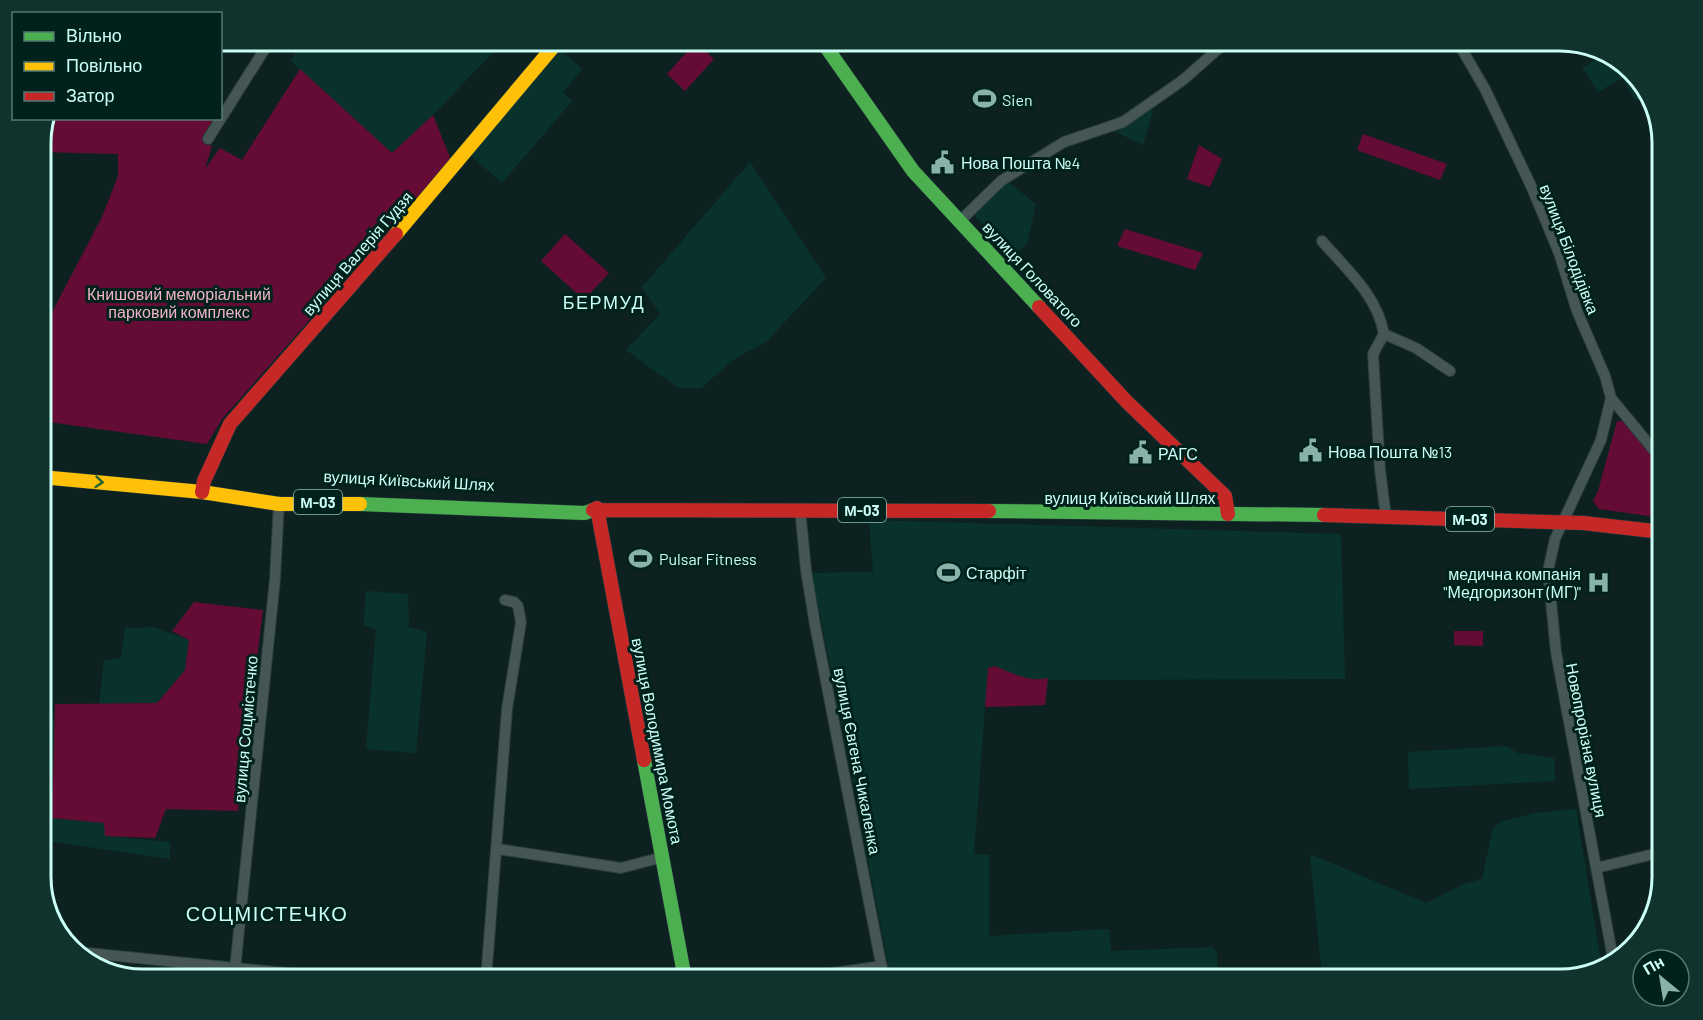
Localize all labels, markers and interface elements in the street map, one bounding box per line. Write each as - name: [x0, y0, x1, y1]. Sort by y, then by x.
- legend: [12, 12, 222, 120]
- text: Вільно: [66, 24, 122, 46]
- text: Повільно: [66, 54, 142, 76]
- text: Затор: [66, 84, 115, 106]
- sports icon: Sien: [971, 86, 997, 112]
- place label: Sien: [1002, 90, 1033, 109]
- public building icon: Нова Пошта №4: [930, 149, 956, 175]
- place label: Нова Пошта №4: [961, 153, 1080, 172]
- street label: вулиця Білодідівка: [1536, 181, 1604, 317]
- street label: вулиця Валерія Гудзя: [298, 187, 416, 319]
- street label: вулиця Головатого: [979, 217, 1087, 331]
- park label: Книшовий меморіальний парковий комплекс: [87, 284, 271, 321]
- district label: БЕРМУД: [563, 291, 645, 313]
- public building icon: Нова Пошта №13: [1297, 438, 1323, 464]
- public building icon: РАГС: [1127, 440, 1153, 466]
- place label: Нова Пошта №13: [1328, 442, 1452, 461]
- place label: РАГС: [1158, 444, 1198, 463]
- street label: вулиця Київський Шлях: [323, 466, 495, 494]
- one-way arrow: [94, 475, 103, 488]
- street label: вулиця Київський Шлях: [1044, 488, 1216, 507]
- road number: М-03: [294, 490, 342, 514]
- road number: М-03: [838, 498, 886, 522]
- road number: М-03: [1446, 507, 1494, 531]
- sports icon: Pulsar Fitness: [628, 545, 654, 571]
- place label: Pulsar Fitness: [659, 549, 757, 568]
- sports icon: Старфіт: [935, 559, 961, 585]
- place label: Старфіт: [966, 563, 1027, 582]
- place label: медична компанія "Медгоризонт (МГ)": [1443, 564, 1581, 601]
- hospital icon: медична компанія "Медгоризонт (МГ)": [1586, 569, 1612, 595]
- street label: вулиця Володимира Момота: [629, 636, 687, 846]
- street label: вулиця Соцмістечко: [229, 655, 261, 803]
- street label: Новопрорізна вулиця: [1563, 661, 1611, 819]
- street label: вулиця Євгена Чикаленка: [831, 666, 885, 856]
- district label: СОЦМІСТЕЧКО: [186, 901, 348, 925]
- north arrow: [1631, 948, 1691, 1008]
- text: Пн: [1639, 951, 1667, 978]

